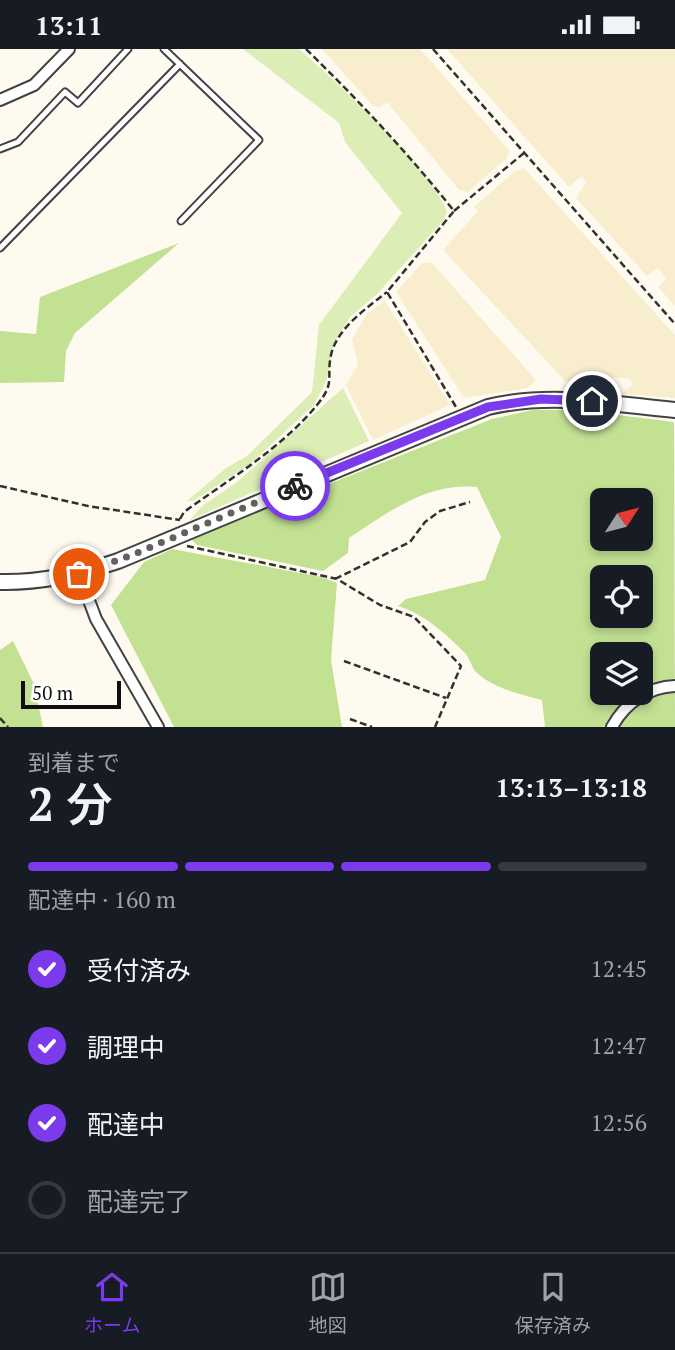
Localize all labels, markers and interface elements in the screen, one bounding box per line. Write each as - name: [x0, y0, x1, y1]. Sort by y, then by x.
- text: 13:11: [35, 8, 103, 42]
- pin: [562, 371, 622, 431]
- icon: home: [573, 382, 611, 420]
- courier: [260, 451, 330, 521]
- icon: bike: [276, 467, 314, 505]
- north arrow: [590, 488, 653, 551]
- map controls: [590, 488, 653, 705]
- pin: [49, 544, 109, 604]
- icon: bag: [60, 555, 98, 593]
- button: locate: [590, 565, 653, 628]
- button: layers: [590, 642, 653, 705]
- scale bar: [21, 678, 121, 710]
- text: 50 m: [32, 680, 73, 705]
- text: 到着まで: [28, 747, 120, 778]
- text: 13:13–13:18: [495, 770, 647, 804]
- text: 2 分: [28, 773, 112, 834]
- text: 配達中 · 160 m: [28, 884, 176, 915]
- icon: check: [28, 950, 66, 988]
- text: 受付済み: [87, 953, 191, 987]
- text: 12:45: [590, 953, 647, 984]
- icon: check: [28, 1027, 66, 1065]
- text: 調理中: [87, 1030, 165, 1064]
- text: 12:47: [590, 1030, 647, 1061]
- icon: check: [28, 1104, 66, 1142]
- text: 配達中: [87, 1107, 165, 1141]
- text: 12:56: [590, 1107, 647, 1138]
- text: 配達完了: [87, 1184, 191, 1218]
- tab: ホーム: [84, 1268, 141, 1337]
- tab: 地図: [309, 1268, 347, 1337]
- tab: 保存済み: [515, 1268, 591, 1337]

